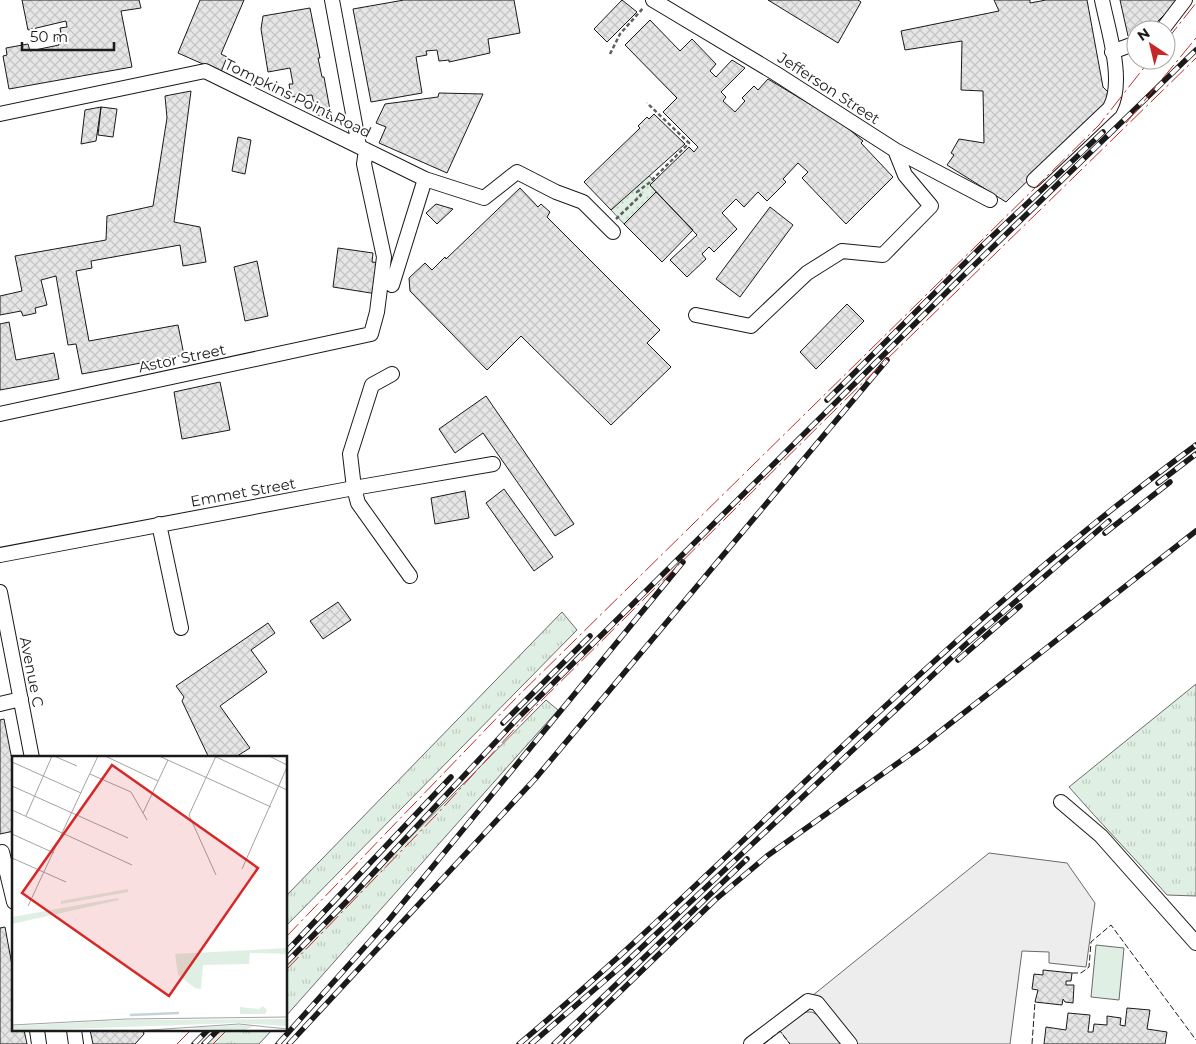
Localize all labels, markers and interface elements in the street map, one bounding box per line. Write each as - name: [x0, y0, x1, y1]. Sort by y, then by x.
- scale bar: [22, 20, 115, 52]
- north arrow: [1126, 20, 1176, 70]
- text: N: [1134, 24, 1153, 45]
- text: 50 m: [30, 27, 68, 46]
- street label: Jefferson Street: [774, 47, 884, 128]
- street label: Tompkins Point Road: [221, 54, 375, 142]
- street label: Astor Street: [137, 340, 227, 376]
- street label: Emmet Street: [189, 473, 297, 511]
- street label: Avenue C: [16, 635, 48, 709]
- inset map: [12, 756, 288, 1032]

